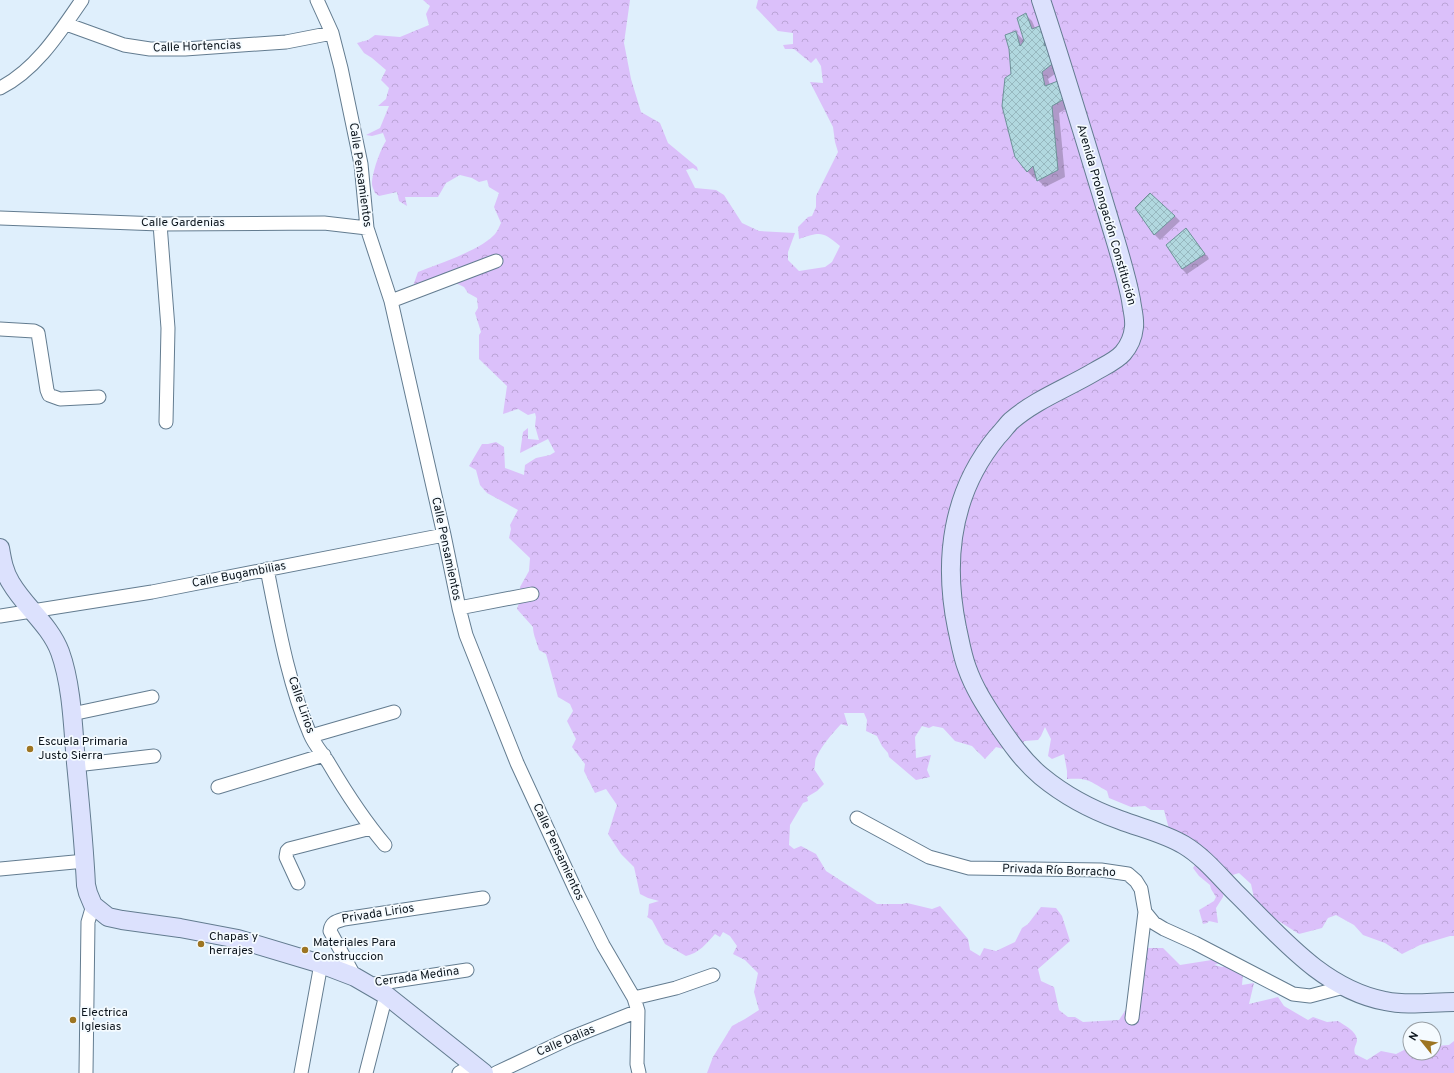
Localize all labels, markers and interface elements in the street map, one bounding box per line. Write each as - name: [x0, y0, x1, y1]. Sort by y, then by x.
- street label: Calle Hortencias: [153, 37, 241, 57]
- street label: Calle Pensamientos: [345, 122, 375, 228]
- street label: Avenida Prolongación Constitución: [1072, 123, 1140, 307]
- street label: Calle Gardenias: [141, 215, 225, 231]
- street label: Calle Pensamientos: [427, 496, 465, 602]
- street label: Calle Bugambilias: [191, 558, 287, 592]
- street label: Calle Lirios: [284, 674, 318, 736]
- place label: Escuela Primaria Justo Sierra: [38, 734, 128, 764]
- marker: Escuela Primaria Justo Sierra: [25, 744, 35, 754]
- street label: Calle Pensamientos: [528, 801, 588, 903]
- street label: Privada Río Borracho: [1002, 861, 1116, 881]
- street label: Privada Lirios: [341, 900, 415, 928]
- place label: Chapas y herrajes: [209, 929, 258, 959]
- place label: Materiales Para Construccion: [313, 935, 396, 965]
- marker: Chapas y herrajes: [196, 939, 206, 949]
- marker: Materiales Para Construccion: [300, 945, 310, 955]
- street label: Cerrada Medina: [374, 963, 460, 991]
- place label: Electrica Iglesias: [81, 1005, 128, 1035]
- marker: Electrica Iglesias: [68, 1015, 78, 1025]
- north arrow: [1402, 1021, 1442, 1061]
- street label: Calle Dalias: [534, 1022, 598, 1060]
- text: N: [1406, 1030, 1422, 1043]

